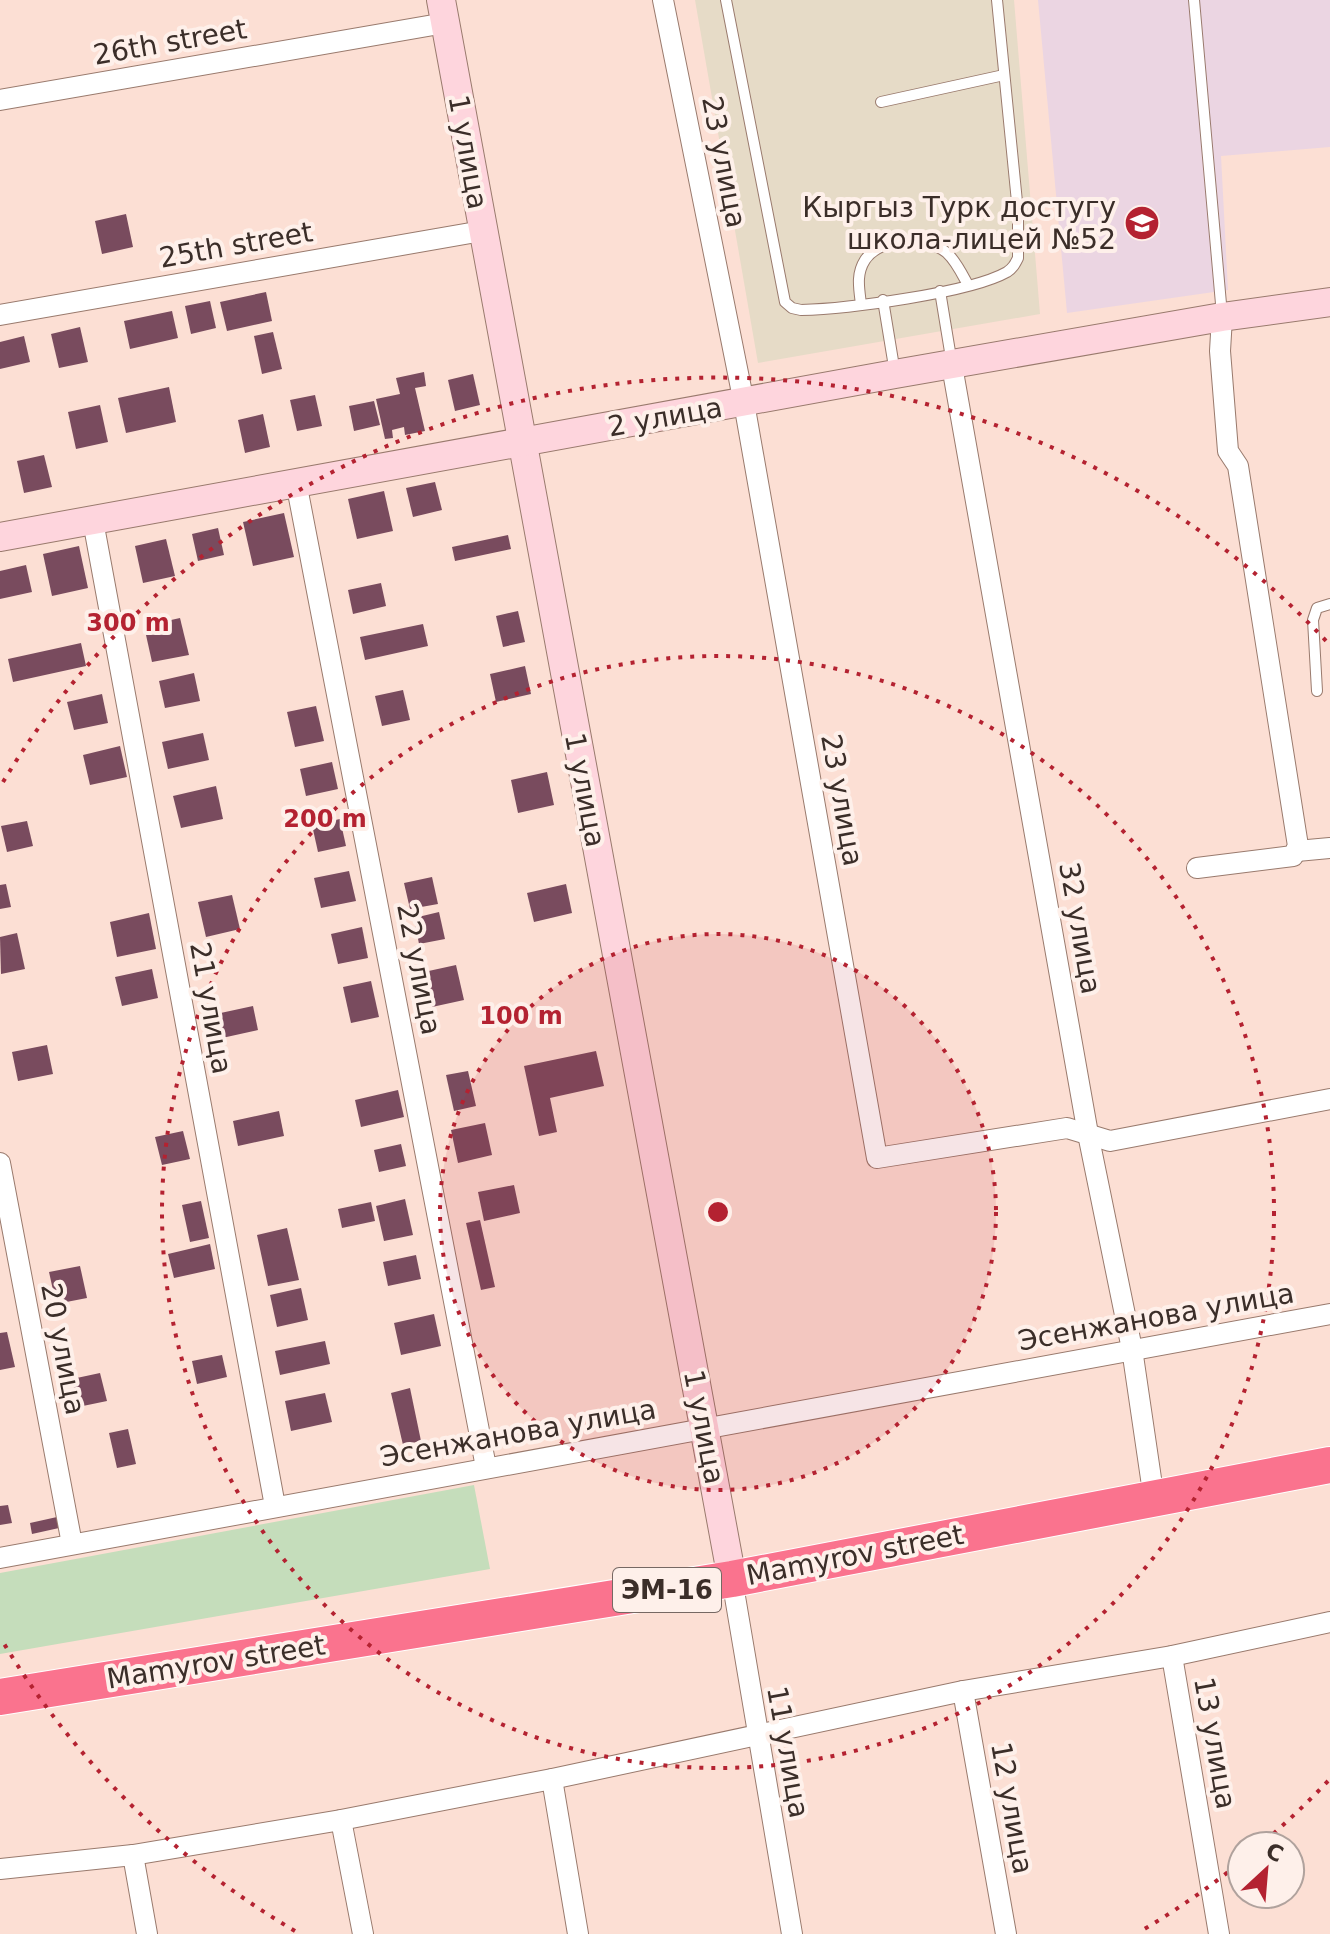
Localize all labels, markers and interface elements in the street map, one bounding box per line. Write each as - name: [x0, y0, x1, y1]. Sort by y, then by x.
- street label: 26th street: [91, 12, 249, 72]
- street label: 1 улица: [442, 92, 494, 212]
- street label: 23 улица: [695, 93, 753, 231]
- place label: Кыргыз Турк достугу школа-лицей №52: [802, 191, 1116, 256]
- school or university icon: Кыргыз Турк достугу школа-лицей №52: [1123, 204, 1161, 242]
- street label: 25th street: [157, 215, 315, 275]
- street label: 2 улица: [605, 391, 725, 443]
- text: 300 m: [86, 609, 170, 637]
- street label: 1 улица: [558, 730, 612, 850]
- street label: 23 улица: [814, 731, 870, 869]
- text: 200 m: [283, 805, 367, 833]
- street label: 32 улица: [1052, 859, 1108, 997]
- street label: 22 улица: [390, 900, 448, 1038]
- street label: 21 улица: [183, 939, 239, 1077]
- text: 100 m: [479, 1002, 563, 1030]
- centre of rings: [704, 1198, 732, 1226]
- street label: Эсенжанова улица: [1015, 1276, 1297, 1358]
- street label: 20 улица: [34, 1280, 92, 1418]
- street label: 1 улица: [677, 1367, 731, 1487]
- street label: Эсенжанова улица: [377, 1392, 659, 1474]
- street label: Mamyrov street: [744, 1518, 966, 1592]
- road number: ЭМ-16: [613, 1568, 721, 1612]
- street label: Mamyrov street: [104, 1628, 328, 1696]
- street label: 13 улица: [1187, 1674, 1243, 1812]
- street label: 11 улица: [760, 1683, 816, 1821]
- street label: 12 улица: [984, 1739, 1040, 1877]
- north arrow: [1226, 1830, 1306, 1910]
- text: С: [1262, 1838, 1287, 1867]

